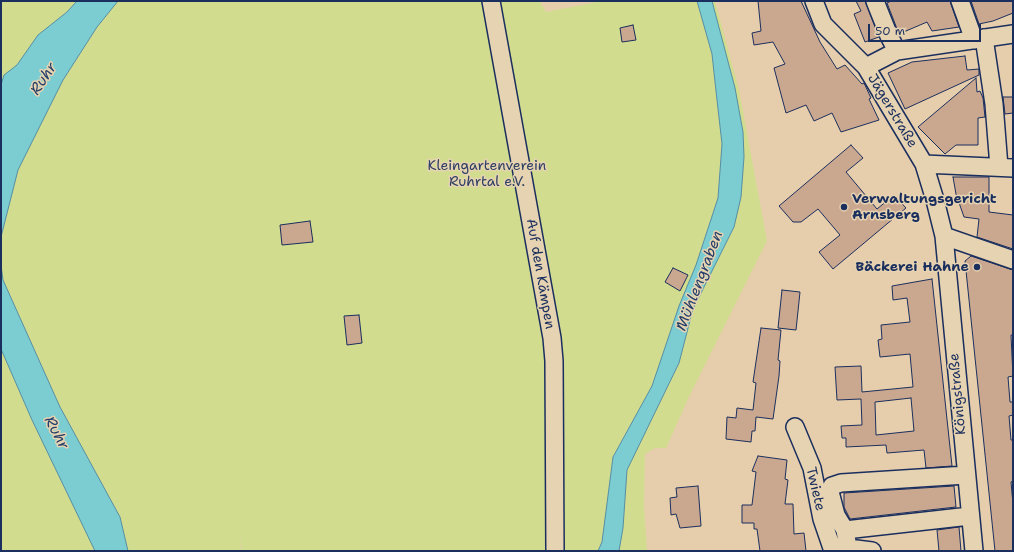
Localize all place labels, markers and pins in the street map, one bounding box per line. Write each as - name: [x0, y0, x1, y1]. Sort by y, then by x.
- place label: Verwaltungsgericht Arnsberg: [852, 191, 997, 224]
- marker: Verwaltungsgericht Arnsberg: [839, 202, 849, 212]
- place label: Bäckerei Hahne: [856, 259, 969, 275]
- marker: Bäckerei Hahne: [972, 262, 982, 272]

